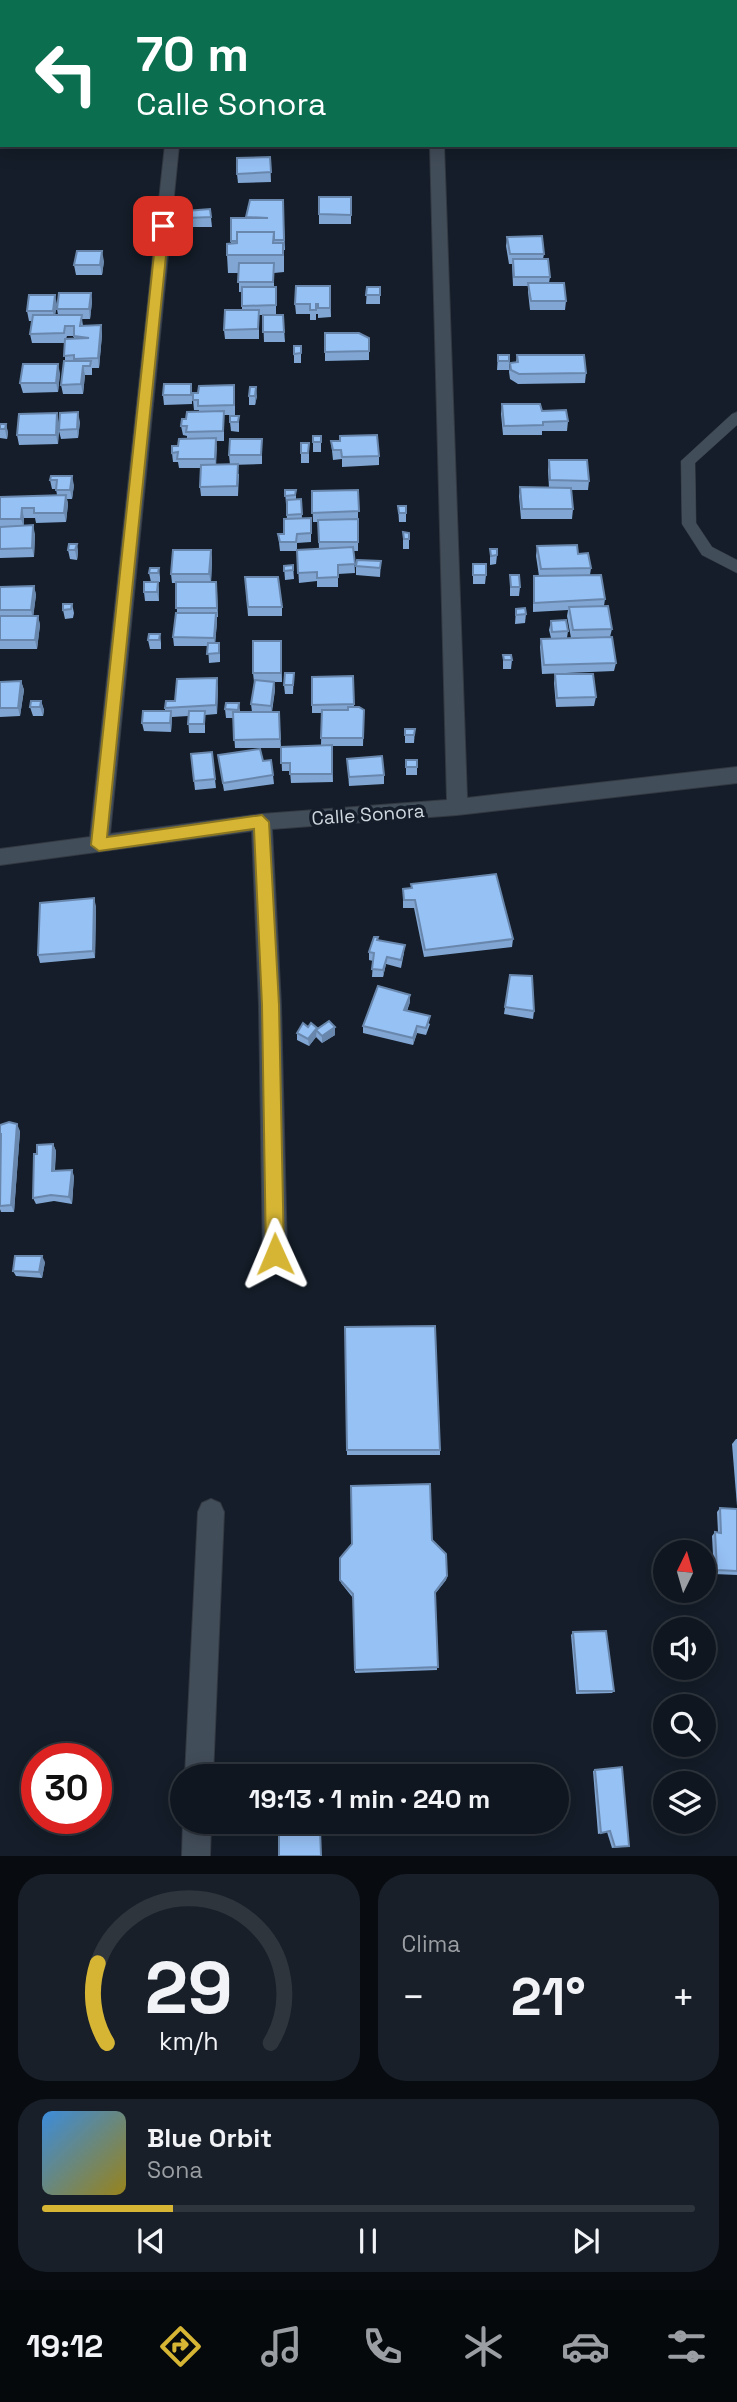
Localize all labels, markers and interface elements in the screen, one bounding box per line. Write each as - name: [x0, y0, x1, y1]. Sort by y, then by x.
- text: 70 m: [136, 23, 249, 85]
- icon: left: [21, 28, 112, 119]
- text: Calle Sonora: [136, 84, 326, 124]
- pin: [133, 196, 193, 256]
- icon: arrive: [144, 207, 182, 245]
- street label: Calle Sonora: [311, 798, 425, 831]
- position arrow: [238, 1217, 312, 1291]
- north arrow: [653, 1540, 716, 1603]
- map controls: [653, 1540, 716, 1834]
- button: sound: [653, 1617, 716, 1680]
- button: search: [653, 1694, 716, 1757]
- speed limit sign: 30: [21, 1743, 112, 1834]
- button: layers: [653, 1771, 716, 1834]
- text: 19:13 · 1 min · 240 m: [249, 1782, 490, 1816]
- text: Clima: [402, 1929, 461, 1959]
- text: 29: [145, 1942, 233, 2035]
- text: 21°: [511, 1964, 586, 2030]
- text: −: [402, 1973, 425, 2021]
- text: +: [671, 1973, 695, 2021]
- text: km/h: [159, 2025, 219, 2057]
- text: Blue Orbit: [147, 2121, 272, 2155]
- text: Sona: [147, 2155, 203, 2185]
- icon: previous: [132, 2222, 170, 2260]
- icon: pause: [349, 2222, 387, 2260]
- icon: next: [567, 2222, 605, 2260]
- icon: directions: [156, 2322, 205, 2371]
- icon: music: [257, 2322, 306, 2371]
- icon: phone: [358, 2322, 407, 2371]
- icon: climate: [459, 2322, 508, 2371]
- icon: car: [561, 2322, 610, 2371]
- icon: filters: [662, 2322, 711, 2371]
- text: 19:12: [26, 2326, 103, 2366]

